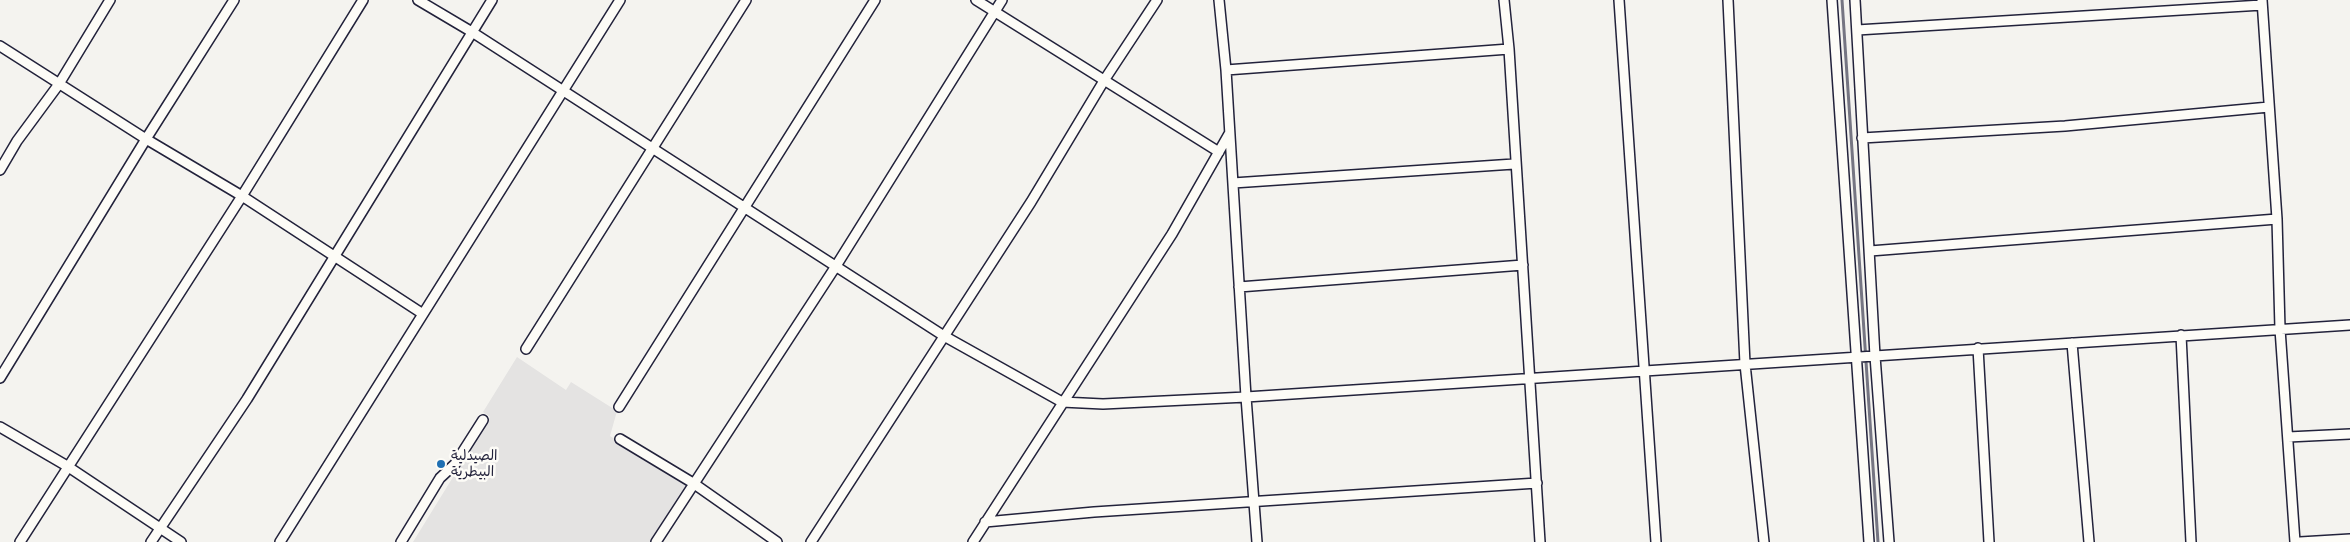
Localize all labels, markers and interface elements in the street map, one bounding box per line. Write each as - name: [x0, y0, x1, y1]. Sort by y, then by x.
- place label: الصيدلية البيطرية: [451, 448, 497, 481]
- marker: الصيدلية البيطرية: [435, 458, 447, 470]

